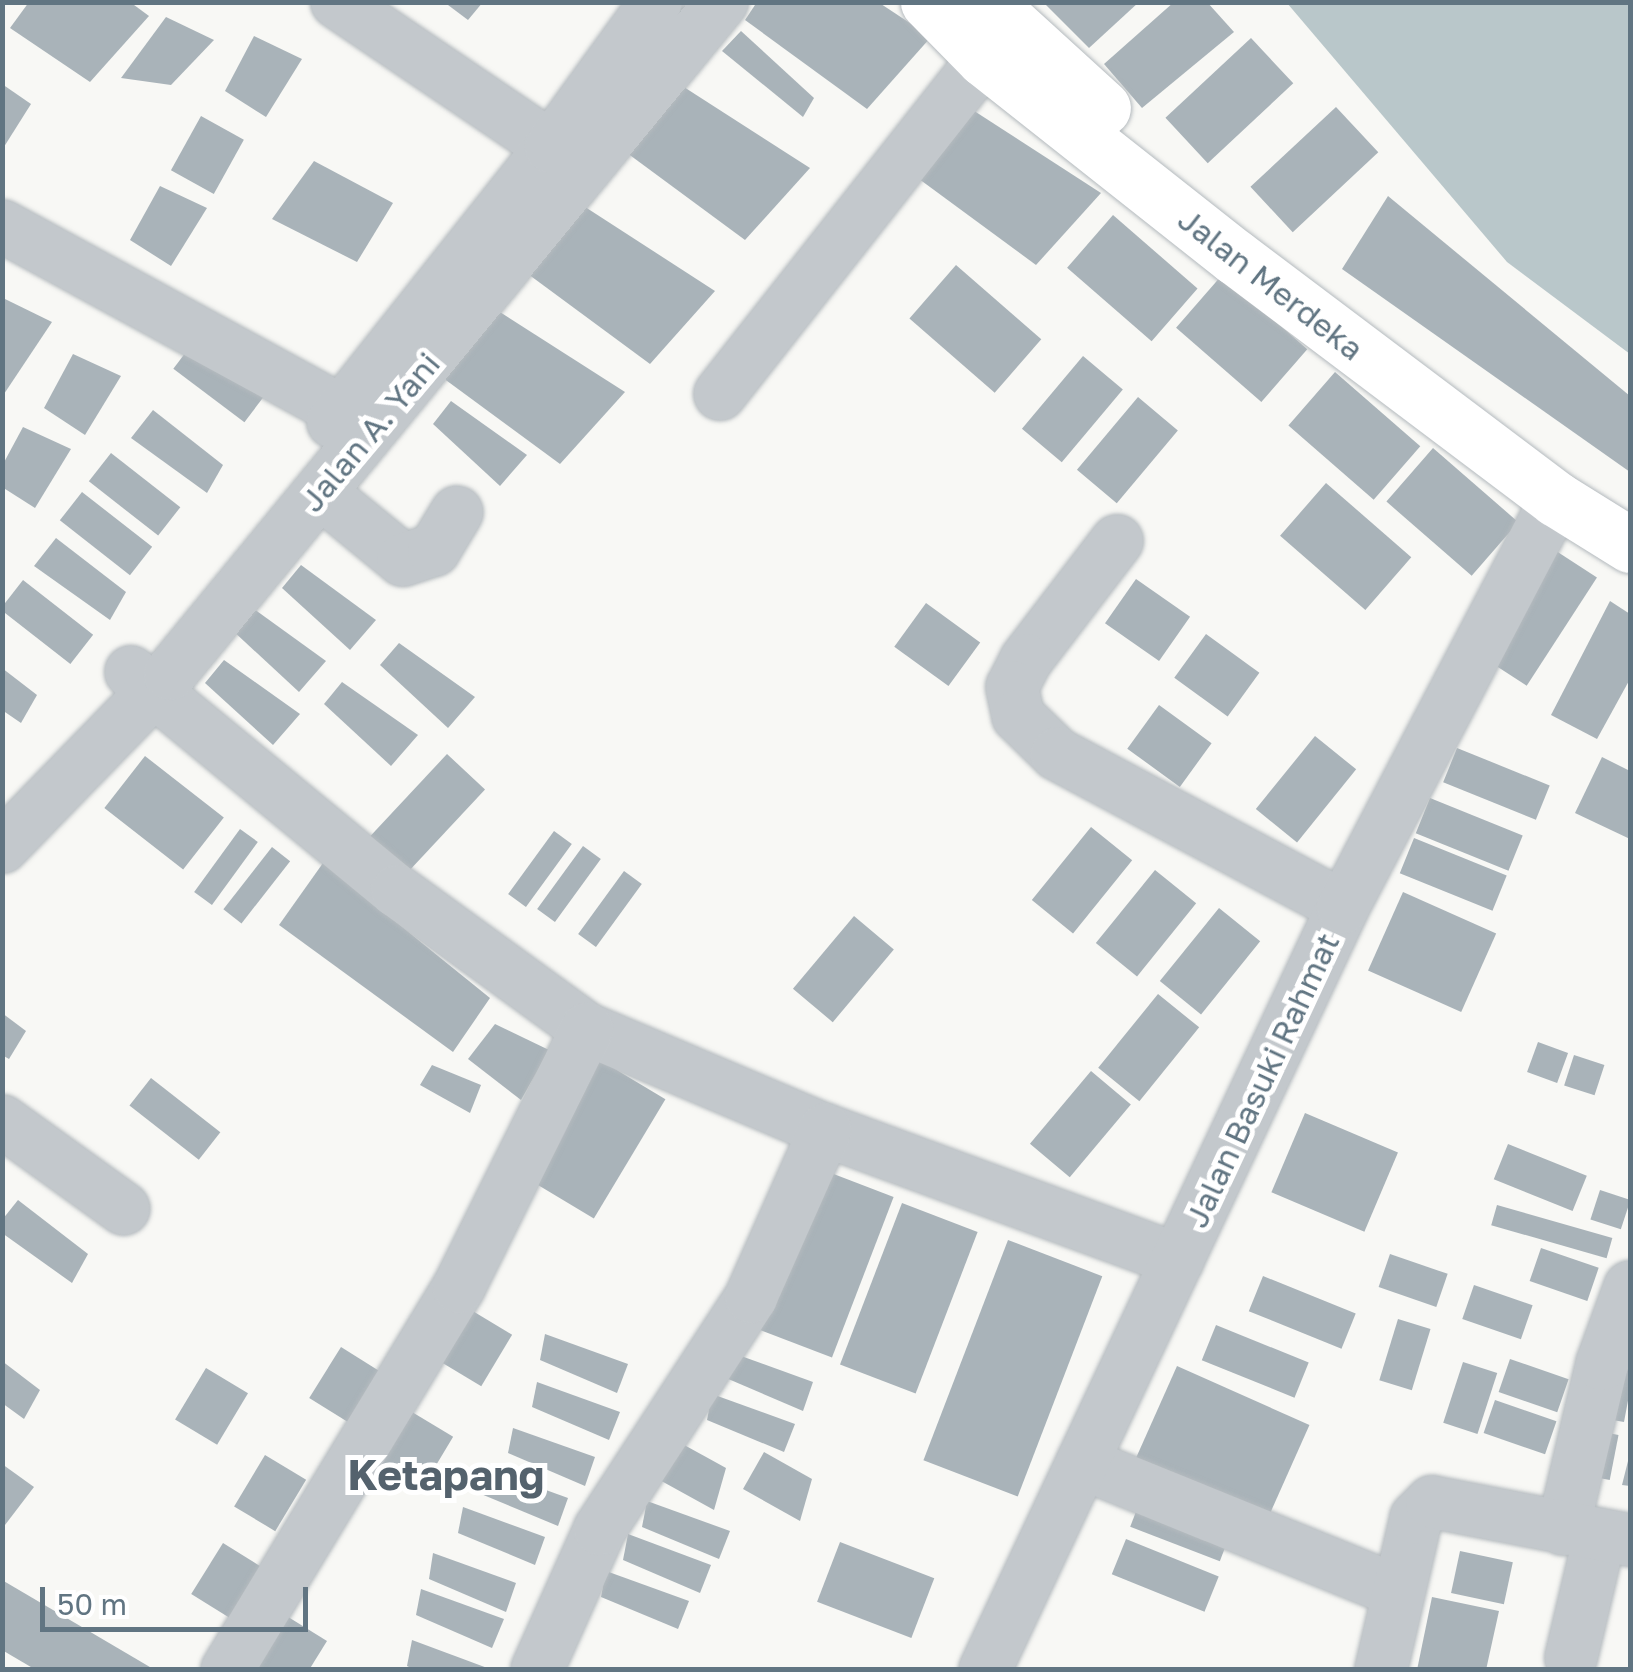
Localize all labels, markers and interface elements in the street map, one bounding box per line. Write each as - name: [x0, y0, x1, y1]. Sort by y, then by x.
- street label: Jalan Merdeka: [1171, 200, 1371, 368]
- street label: Jalan A. Yani: [292, 345, 448, 519]
- street label: Jalan Basuki Rahmat: [1177, 927, 1347, 1233]
- district label: Ketapang: [348, 1449, 544, 1499]
- scale bar: [45, 1567, 312, 1629]
- text: 50 m: [57, 1586, 127, 1622]

